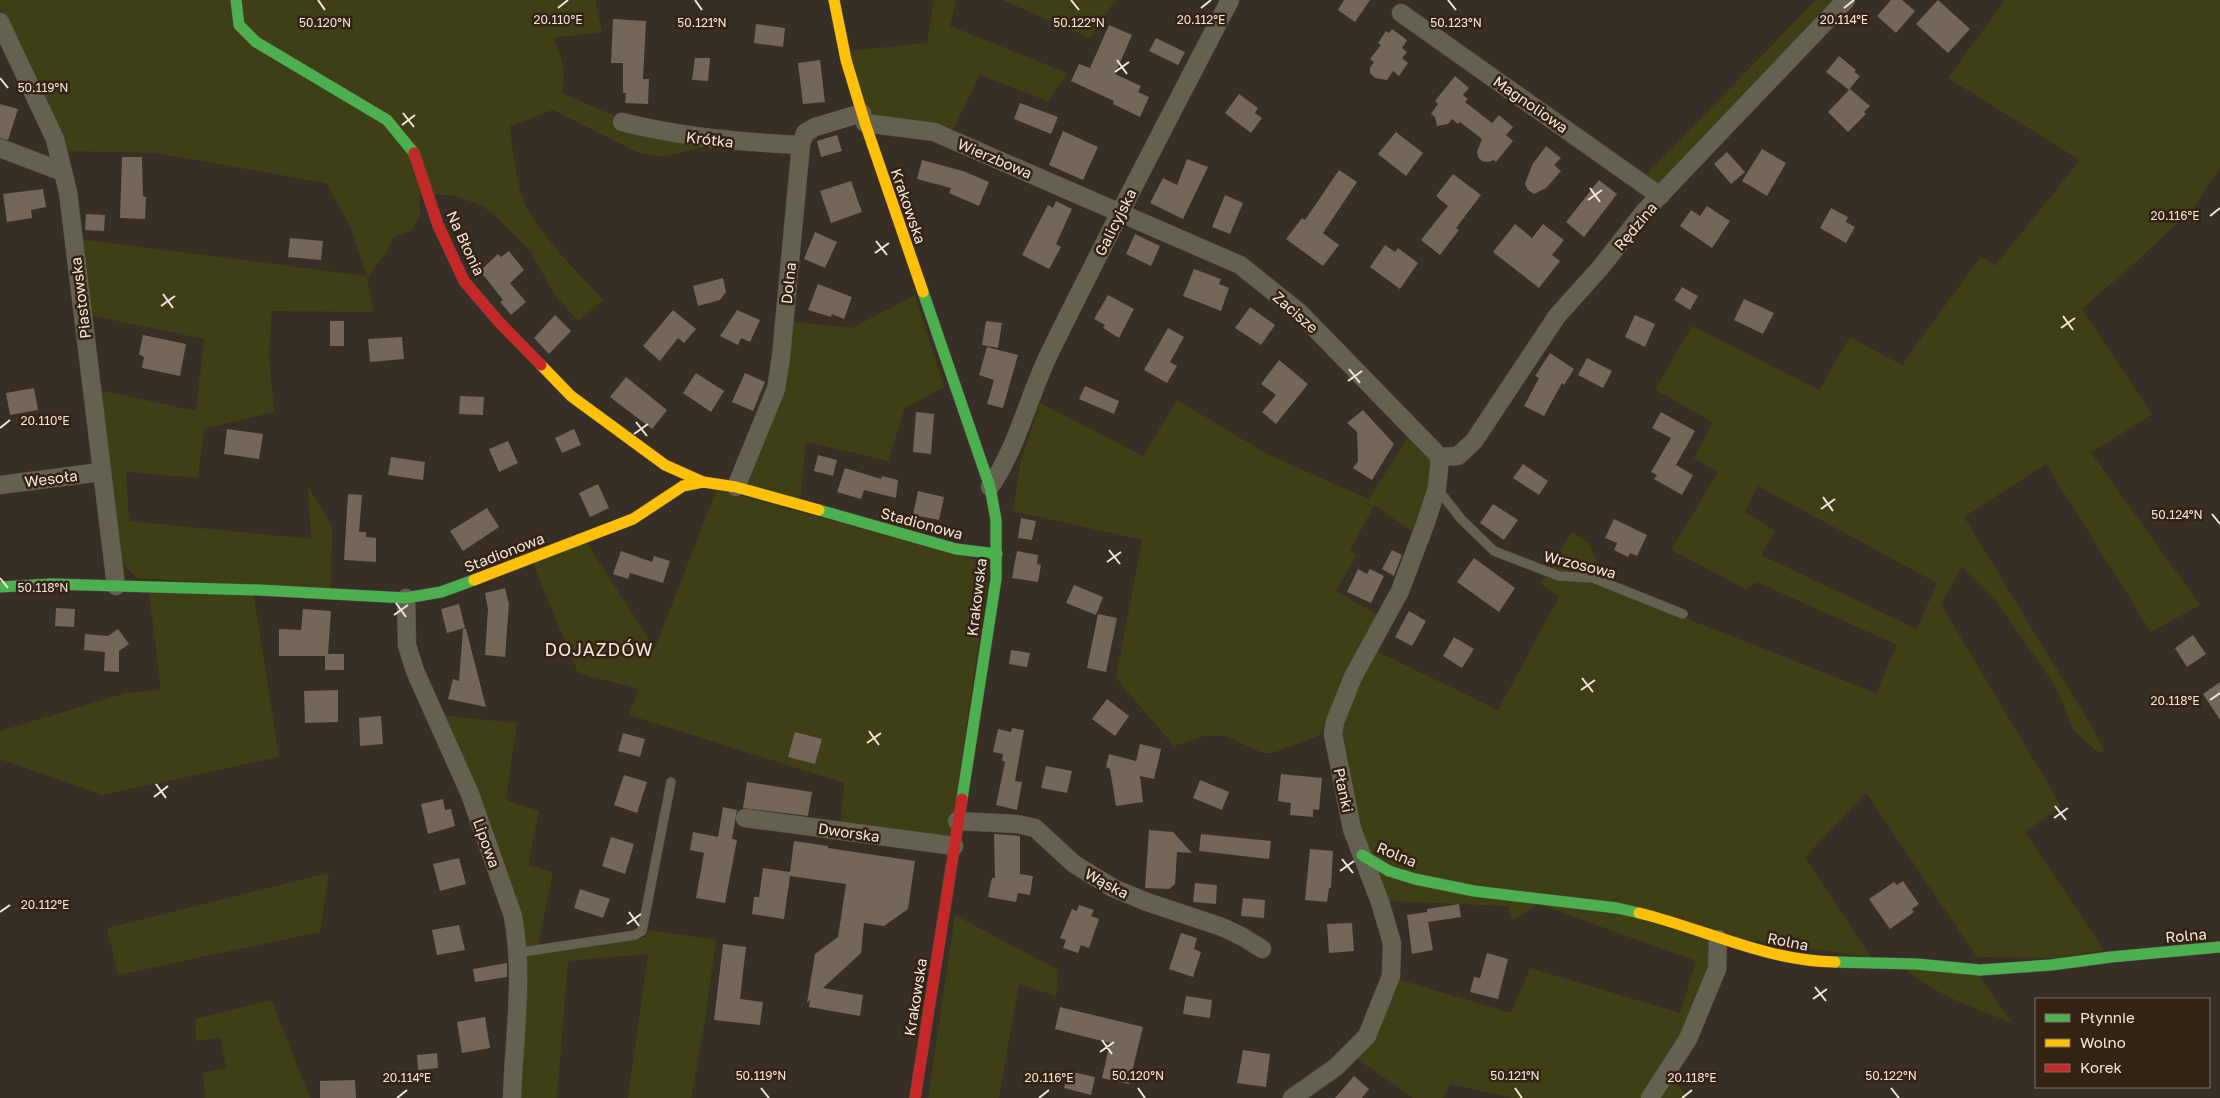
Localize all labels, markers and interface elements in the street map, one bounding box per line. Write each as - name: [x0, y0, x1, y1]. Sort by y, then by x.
- text: 20.110°E: [533, 12, 583, 27]
- text: 20.112°E: [1177, 12, 1225, 27]
- text: 20.114°E: [1820, 12, 1868, 27]
- text: 50.120°N: [299, 15, 351, 30]
- text: 50.121°N: [677, 15, 727, 30]
- text: 50.122°N: [1053, 15, 1105, 30]
- text: 50.123°N: [1430, 15, 1482, 30]
- street label: Magnoliowa: [1490, 72, 1572, 136]
- text: 50.119°N: [18, 80, 68, 95]
- street label: Krótka: [685, 127, 735, 151]
- street label: Wierzbowa: [955, 134, 1035, 182]
- street label: Krakowska: [888, 166, 930, 246]
- street label: Galicyjska: [1090, 185, 1140, 259]
- street label: Rędzina: [1610, 198, 1660, 254]
- street label: Na Błonia: [443, 208, 489, 278]
- text: 20.116°E: [2151, 208, 2199, 223]
- street label: Piastowska: [66, 256, 94, 340]
- street label: Dolna: [777, 261, 799, 305]
- street label: Zacisze: [1270, 287, 1322, 337]
- text: 20.110°E: [20, 413, 70, 428]
- street label: Wesoła: [24, 466, 78, 490]
- street label: Stadionowa: [879, 503, 965, 543]
- text: 50.124°N: [2151, 507, 2203, 522]
- street label: Stadionowa: [461, 528, 547, 576]
- street label: Wrzosowa: [1542, 546, 1618, 582]
- street label: Krakowska: [962, 557, 990, 637]
- text: 50.118°N: [18, 580, 68, 595]
- district label: DOJAZDÓW: [544, 638, 654, 660]
- text: 20.118°E: [2151, 693, 2199, 708]
- street label: Płanki: [1331, 766, 1357, 814]
- street label: Lipowa: [470, 816, 504, 870]
- street label: Dworska: [817, 819, 881, 845]
- street label: Rolna: [1374, 838, 1420, 870]
- street label: Wąska: [1082, 864, 1132, 902]
- text: 20.112°E: [21, 897, 69, 912]
- street label: Rolna: [2165, 924, 2207, 946]
- street label: Rolna: [1766, 928, 1810, 954]
- street label: Krakowska: [900, 957, 930, 1037]
- legend: [2035, 998, 2210, 1088]
- text: Płynnie: [2080, 1008, 2135, 1026]
- text: Wolno: [2080, 1033, 2126, 1051]
- text: Korek: [2080, 1058, 2122, 1076]
- text: 50.119°N: [736, 1068, 786, 1083]
- text: 50.120°N: [1112, 1068, 1164, 1083]
- text: 50.121°N: [1490, 1068, 1540, 1083]
- text: 50.122°N: [1865, 1068, 1917, 1083]
- text: 20.114°E: [383, 1070, 431, 1085]
- text: 20.116°E: [1025, 1070, 1073, 1085]
- text: 20.118°E: [1668, 1070, 1716, 1085]

